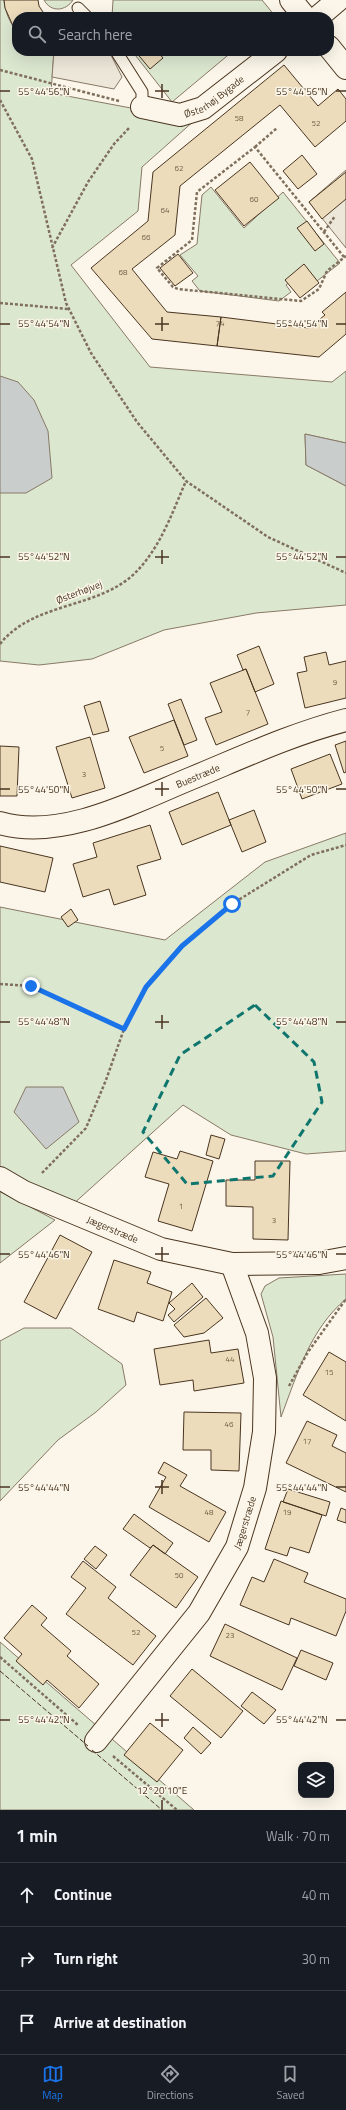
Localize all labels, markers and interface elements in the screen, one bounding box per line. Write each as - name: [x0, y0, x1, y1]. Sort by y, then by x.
- search box: [12, 12, 334, 56]
- icon: search: [26, 23, 48, 45]
- text: Search here: [58, 23, 132, 46]
- street label: Østerhøj Bygade: [182, 71, 247, 121]
- text: 55°44'56"N: [18, 84, 70, 99]
- text: 55°44'56"N: [276, 84, 328, 99]
- house number: 58: [235, 112, 244, 124]
- house number: 52: [312, 117, 320, 129]
- house number: 62: [175, 162, 183, 174]
- house number: 60: [250, 193, 259, 205]
- house number: 64: [161, 204, 170, 216]
- house number: 66: [142, 231, 151, 243]
- house number: 68: [119, 266, 128, 278]
- text: 55°44'54"N: [18, 316, 70, 331]
- text: 55°44'54"N: [276, 316, 328, 331]
- house number: 74: [216, 317, 225, 329]
- text: 55°44'52"N: [18, 549, 70, 564]
- text: 55°44'52"N: [276, 549, 328, 564]
- street label: Østerhøjvej: [54, 576, 104, 608]
- house number: 9: [333, 676, 338, 688]
- house number: 7: [246, 706, 250, 718]
- house number: 5: [160, 742, 165, 754]
- street label: Buestræde: [173, 760, 222, 792]
- house number: 3: [82, 768, 86, 780]
- text: 55°44'50"N: [18, 782, 70, 797]
- text: 55°44'50"N: [276, 782, 328, 797]
- route start: [223, 895, 241, 913]
- route end: [22, 977, 40, 995]
- text: 55°44'48"N: [18, 1014, 70, 1029]
- text: 55°44'48"N: [276, 1014, 328, 1029]
- house number: 1: [179, 1200, 183, 1212]
- street label: Jægerstræde: [85, 1212, 141, 1246]
- house number: 3: [272, 1214, 276, 1226]
- text: 55°44'46"N: [18, 1247, 70, 1262]
- text: 55°44'46"N: [276, 1247, 328, 1262]
- house number: 44: [226, 1353, 235, 1365]
- house number: 15: [325, 1366, 334, 1378]
- house number: 46: [225, 1418, 234, 1430]
- house number: 17: [303, 1435, 311, 1447]
- text: 55°44'44"N: [18, 1480, 70, 1495]
- text: 55°44'44"N: [276, 1480, 328, 1495]
- street label: Jægerstræde: [230, 1494, 260, 1552]
- house number: 48: [205, 1506, 214, 1518]
- house number: 19: [283, 1506, 292, 1518]
- house number: 50: [175, 1569, 184, 1581]
- house number: 52: [132, 1626, 140, 1638]
- house number: 23: [226, 1629, 234, 1641]
- text: 55°44'42"N: [18, 1712, 70, 1727]
- text: 55°44'42"N: [276, 1712, 328, 1727]
- map controls: [298, 1762, 334, 1798]
- button: layers: [298, 1762, 334, 1798]
- text: 12°20'10"E: [137, 1783, 188, 1798]
- text: 1 min: [16, 1823, 57, 1849]
- text: Walk · 70 m: [266, 1826, 330, 1846]
- text: Continue: [54, 1883, 112, 1906]
- icon: ahead: [16, 1884, 38, 1906]
- text: 40 m: [302, 1885, 330, 1905]
- text: Turn right: [54, 1947, 118, 1970]
- icon: right: [16, 1948, 38, 1970]
- text: 30 m: [302, 1949, 330, 1969]
- text: Arrive at destination: [54, 2011, 187, 2034]
- icon: arrive: [16, 2012, 38, 2034]
- tab: Map: [42, 2063, 64, 2103]
- tab: Directions: [147, 2063, 193, 2103]
- tab: Saved: [276, 2063, 304, 2103]

